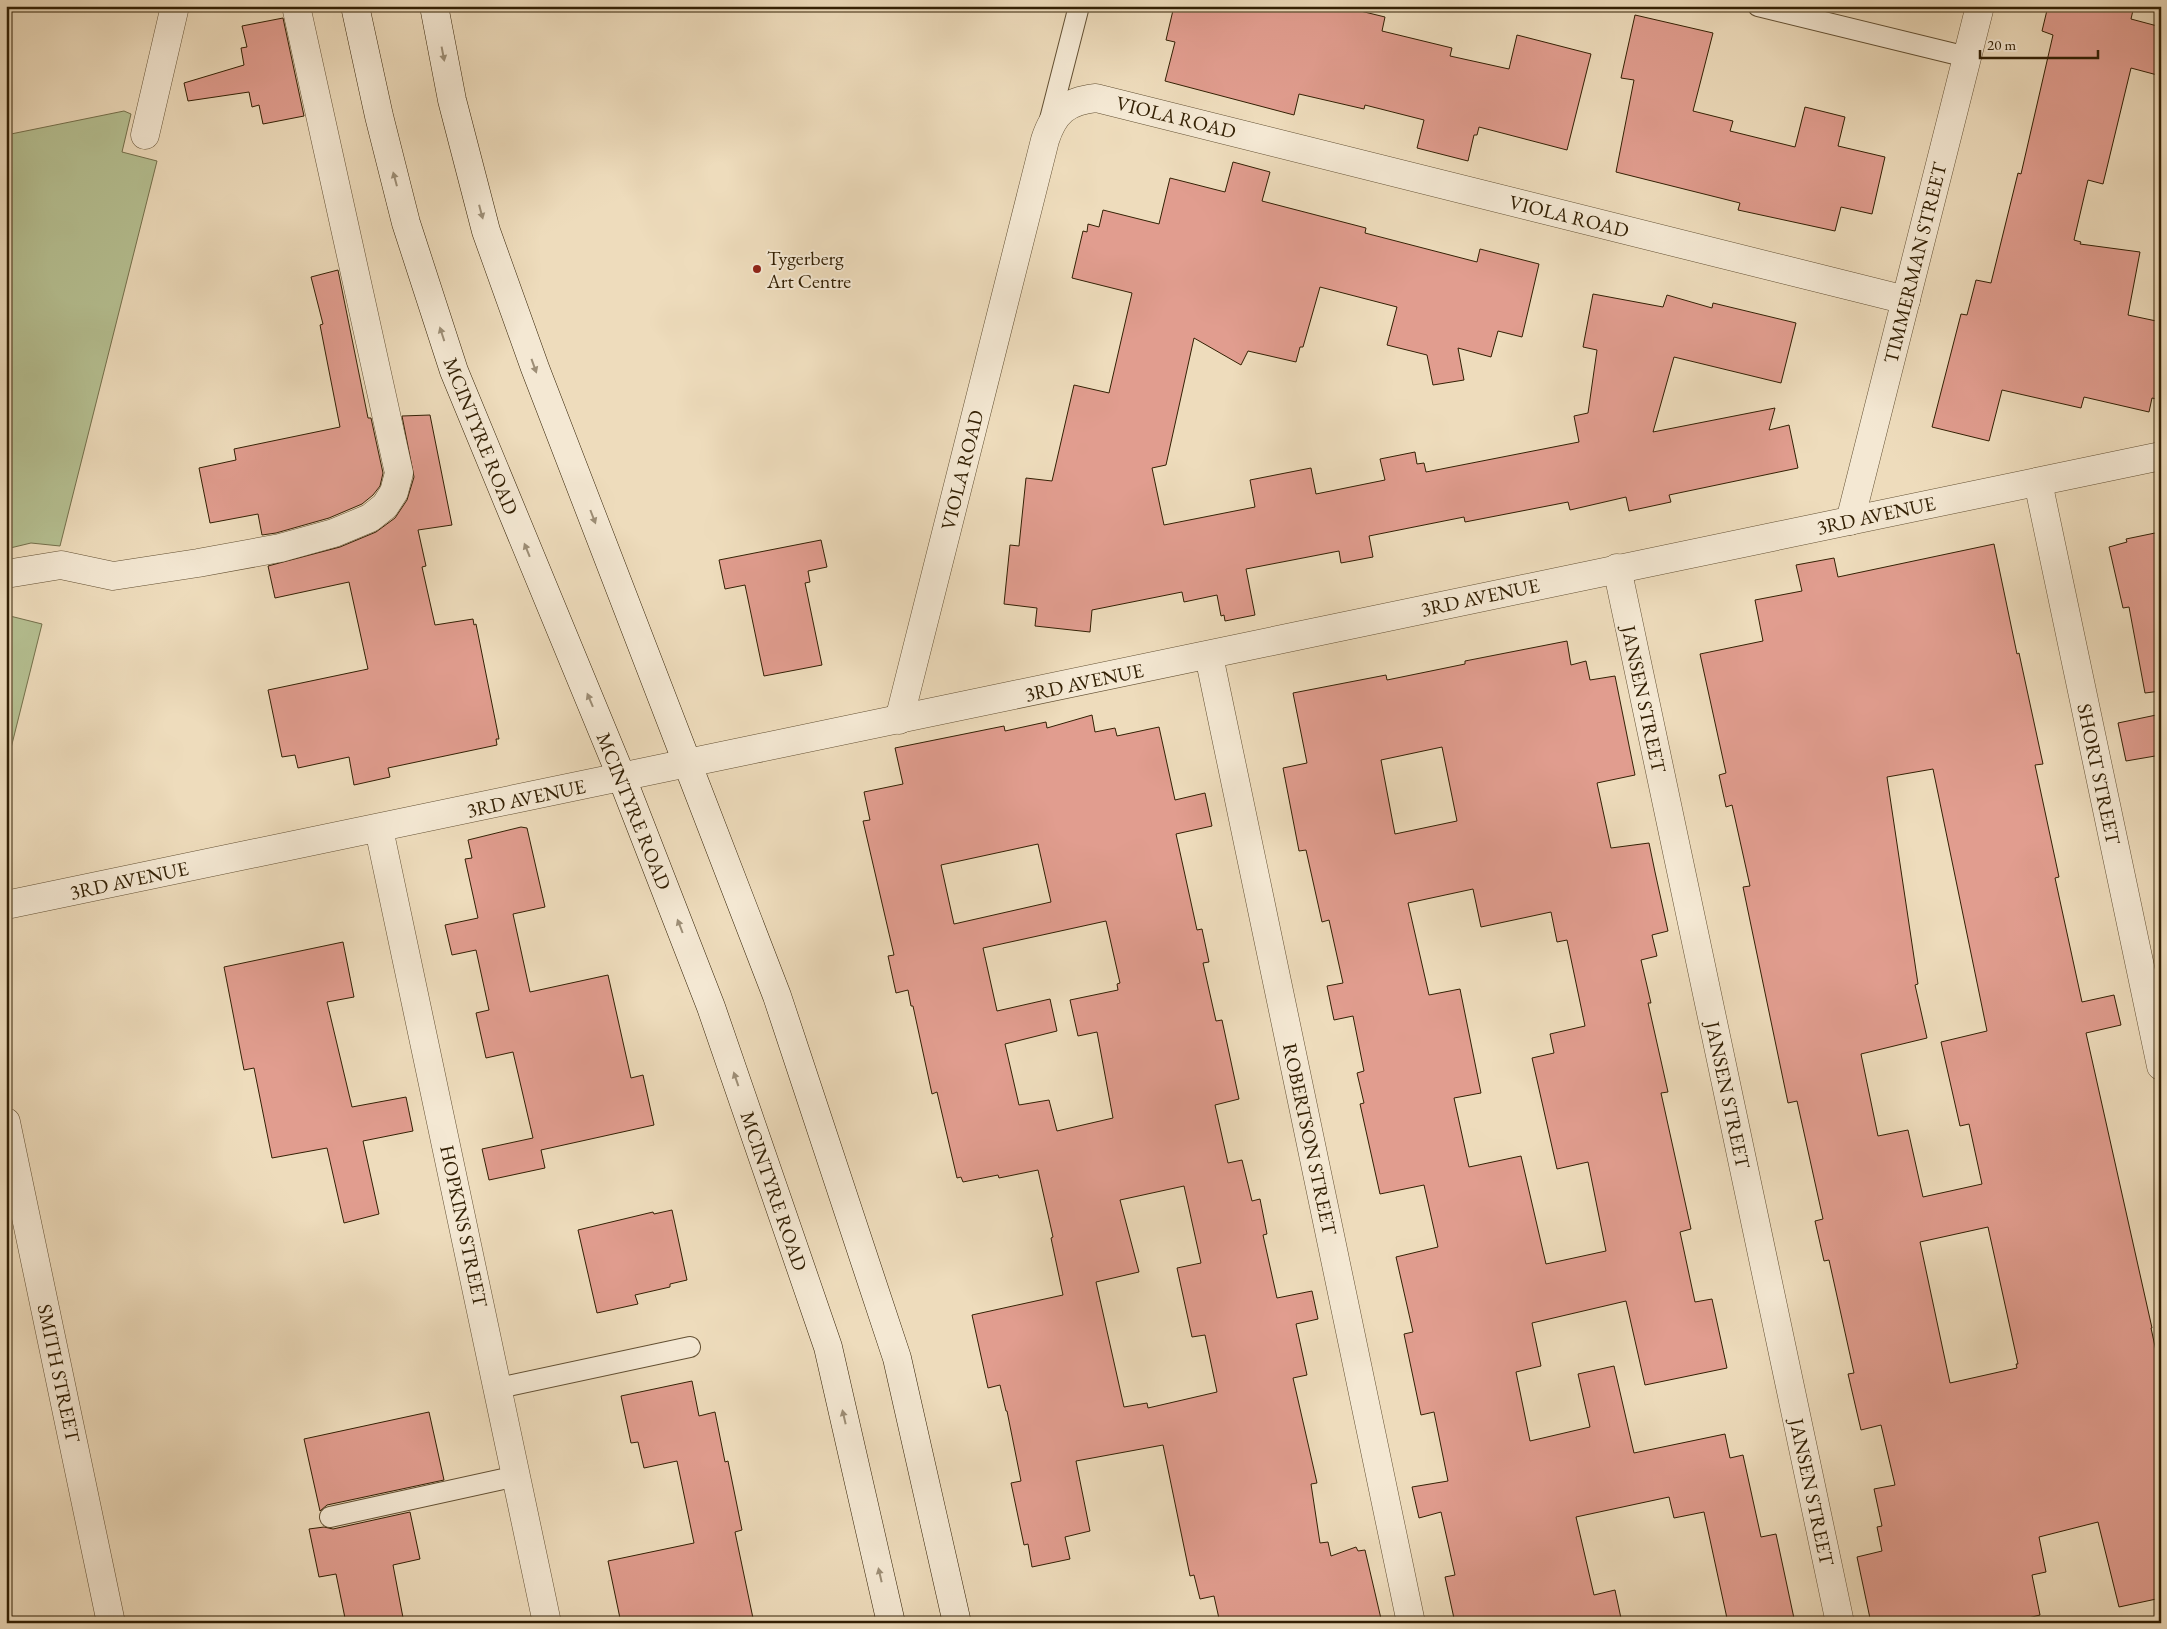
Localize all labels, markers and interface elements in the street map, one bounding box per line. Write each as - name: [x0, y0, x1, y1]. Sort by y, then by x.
- scale bar: [1980, 28, 2097, 60]
- text: 20 m: [1987, 35, 2016, 54]
- one-way arrow: [440, 47, 448, 63]
- street label: VIOLA ROAD: [1113, 90, 1239, 144]
- street label: TIMMERMAN STREET: [1877, 159, 1953, 366]
- one-way arrow: [390, 171, 398, 186]
- street label: VIOLA ROAD: [1506, 189, 1632, 243]
- one-way arrow: [478, 205, 486, 220]
- place label: Tygerberg Art Centre: [766, 245, 851, 294]
- marker: Tygerberg Art Centre: [751, 263, 763, 275]
- one-way arrow: [438, 326, 446, 341]
- street label: MCINTYRE ROAD: [438, 354, 524, 518]
- one-way arrow: [531, 358, 538, 373]
- street label: VIOLA ROAD: [935, 407, 989, 533]
- street label: 3RD AVENUE: [1814, 490, 1938, 540]
- one-way arrow: [589, 510, 597, 525]
- one-way arrow: [523, 542, 531, 557]
- street label: 3RD AVENUE: [1418, 572, 1542, 622]
- street label: JANSEN STREET: [1615, 621, 1672, 776]
- street label: 3RD AVENUE: [1022, 657, 1146, 707]
- one-way arrow: [585, 693, 593, 707]
- street label: SHORT STREET: [2071, 701, 2127, 847]
- street label: MCINTYRE ROAD: [591, 729, 677, 893]
- street label: 3RD AVENUE: [464, 773, 588, 823]
- street label: 3RD AVENUE: [67, 855, 191, 905]
- one-way arrow: [676, 919, 683, 934]
- street label: JANSEN STREET: [1699, 1017, 1756, 1172]
- street label: ROBERTSON STREET: [1277, 1041, 1343, 1238]
- one-way arrow: [732, 1071, 740, 1086]
- street label: MCINTYRE ROAD: [734, 1108, 814, 1274]
- street label: HOPKINS STREET: [434, 1143, 494, 1310]
- street label: SMITH STREET: [32, 1302, 86, 1445]
- one-way arrow: [840, 1409, 848, 1424]
- street label: JANSEN STREET: [1783, 1414, 1840, 1569]
- one-way arrow: [876, 1568, 884, 1583]

